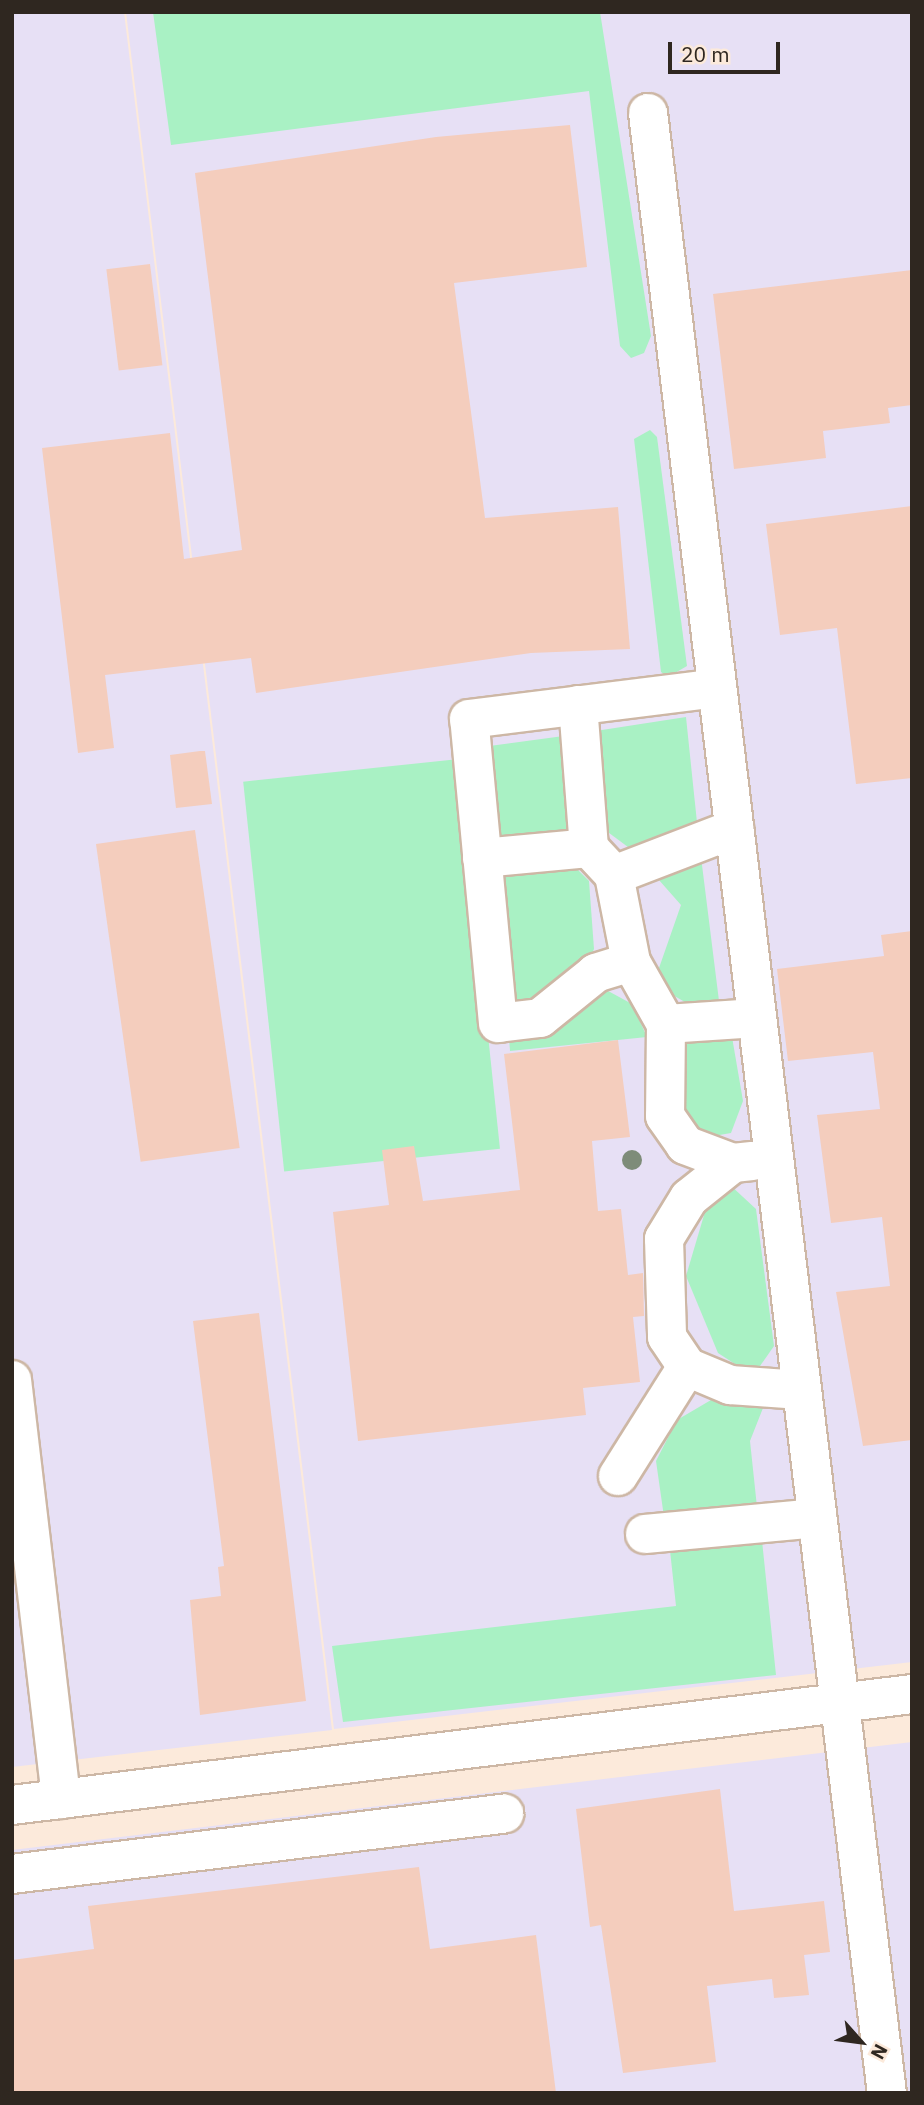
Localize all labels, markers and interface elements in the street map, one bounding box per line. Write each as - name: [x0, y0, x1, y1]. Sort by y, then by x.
- scale bar: [672, 28, 784, 72]
- text: 20 m: [681, 40, 730, 68]
- north arrow: [826, 2007, 896, 2077]
- text: N: [866, 2040, 893, 2064]

